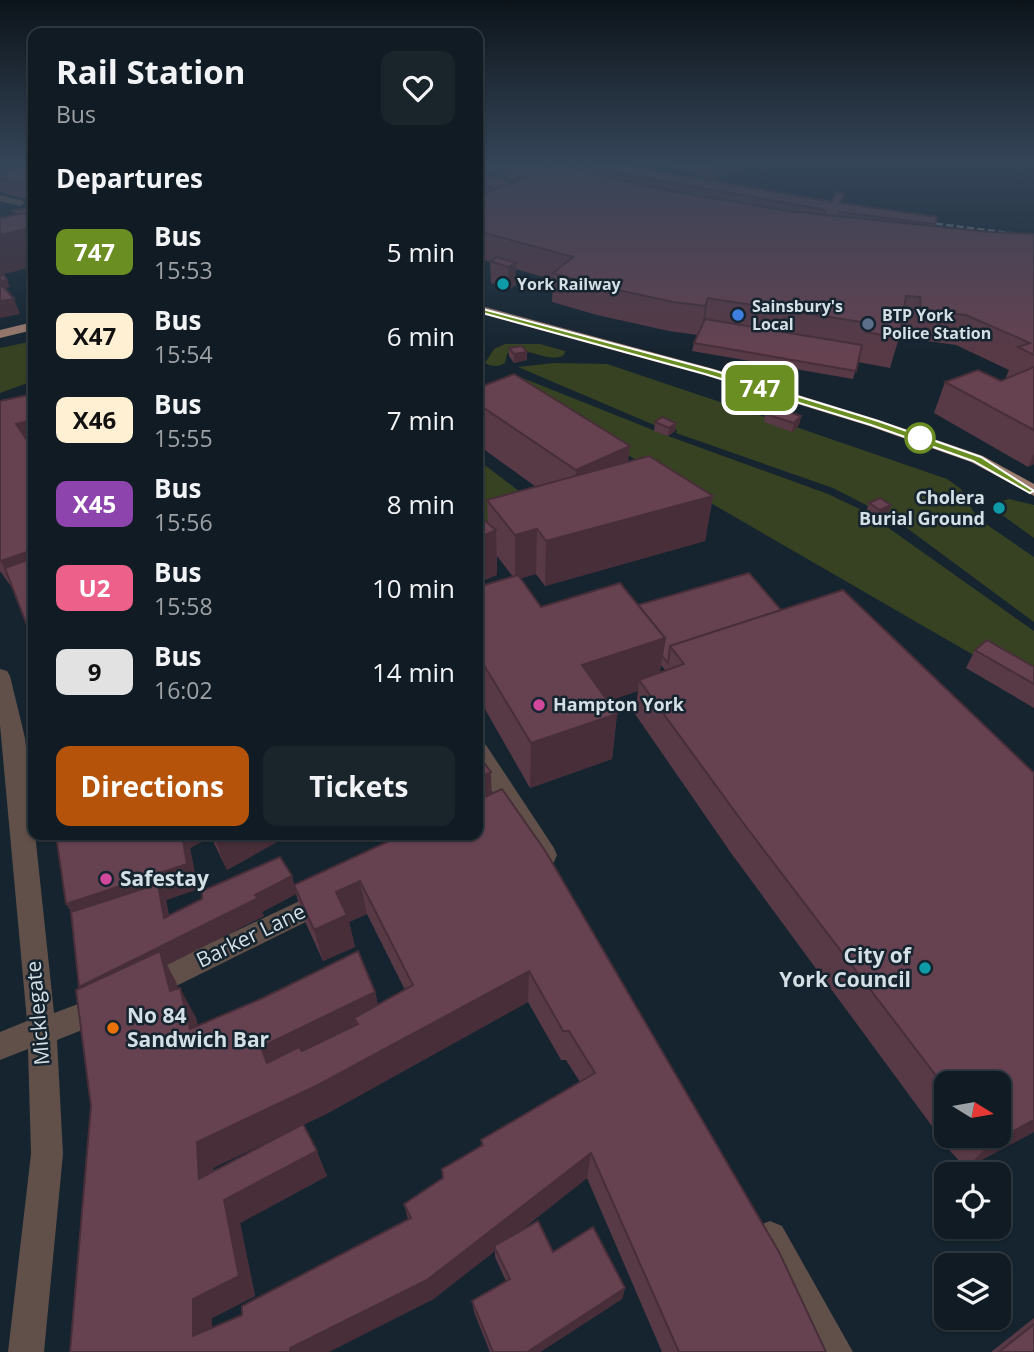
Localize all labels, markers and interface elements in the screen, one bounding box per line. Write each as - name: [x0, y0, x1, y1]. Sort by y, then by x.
- text: Rail Station: [56, 49, 245, 94]
- button: heart: [381, 51, 455, 125]
- text: Bus: [56, 98, 96, 130]
- text: Departures: [56, 160, 203, 196]
- text: Bus: [154, 218, 201, 254]
- text: 5 min: [387, 234, 455, 270]
- text: 747: [74, 235, 115, 268]
- text: 15:53: [154, 254, 213, 286]
- place label: York Railway: [517, 273, 622, 295]
- marker: York Railway: [495, 276, 511, 292]
- place label: Sainsbury's Local: [752, 295, 843, 335]
- text: Bus: [154, 302, 201, 338]
- place label: BTP York Police Station: [882, 304, 991, 344]
- marker: Sainsbury's Local: [730, 307, 746, 323]
- marker: BTP York Police Station: [860, 316, 876, 332]
- text: 6 min: [387, 318, 455, 354]
- text: X47: [73, 319, 116, 352]
- text: 15:54: [154, 338, 213, 370]
- line badge: 747: [720, 365, 800, 411]
- text: 747: [739, 371, 781, 404]
- text: Bus: [154, 386, 201, 422]
- text: 7 min: [387, 402, 455, 438]
- text: X46: [73, 403, 116, 436]
- text: 15:55: [154, 422, 213, 454]
- unlabelled marker: [905, 423, 935, 453]
- text: Bus: [154, 470, 201, 506]
- place label: Cholera Burial Ground: [859, 485, 985, 530]
- text: 8 min: [387, 486, 455, 522]
- text: X45: [73, 487, 116, 520]
- marker: Cholera Burial Ground: [991, 500, 1007, 516]
- text: 15:56: [154, 506, 213, 538]
- text: Bus: [154, 554, 201, 590]
- text: 10 min: [372, 570, 455, 606]
- text: U2: [79, 571, 110, 604]
- text: 15:58: [154, 590, 213, 622]
- text: Bus: [154, 638, 201, 674]
- text: 14 min: [372, 654, 455, 690]
- text: 9: [88, 655, 101, 688]
- text: 16:02: [154, 674, 213, 706]
- place label: Hampton York: [553, 692, 685, 716]
- marker: Hampton York: [531, 697, 547, 713]
- button: Directions: [56, 746, 249, 826]
- button: Tickets: [263, 746, 455, 826]
- place label: Safestay: [120, 864, 209, 892]
- marker: Safestay: [98, 871, 114, 887]
- street label: Barker Lane: [191, 897, 310, 974]
- place label: City of York Council: [779, 941, 913, 993]
- street label: Micklegate: [18, 960, 56, 1066]
- marker: City of York Council: [917, 960, 933, 976]
- place label: No 84 Sandwich Bar: [127, 1001, 270, 1053]
- marker: No 84 Sandwich Bar: [105, 1020, 121, 1036]
- north arrow: [934, 1071, 1012, 1148]
- map controls: [934, 1071, 1011, 1330]
- button: locate: [934, 1162, 1011, 1239]
- button: layers: [934, 1253, 1011, 1330]

